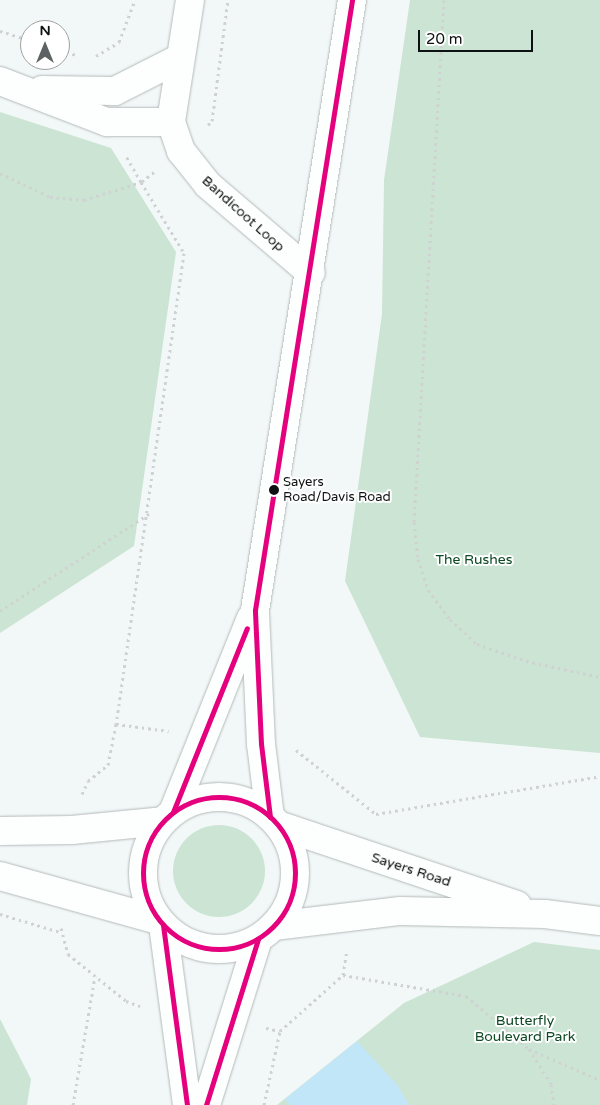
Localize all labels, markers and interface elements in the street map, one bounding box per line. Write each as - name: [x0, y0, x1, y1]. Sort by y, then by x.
- north arrow: [20, 20, 70, 70]
- scale bar: [420, 20, 535, 52]
- text: N: [39, 22, 51, 39]
- text: 20 m: [426, 30, 463, 48]
- street label: Bandicoot Loop: [198, 172, 288, 256]
- place label: Sayers Road/Davis Road: [283, 475, 391, 506]
- marker: Sayers Road/Davis Road: [269, 485, 279, 495]
- park label: The Rushes: [436, 552, 512, 568]
- street label: Sayers Road: [369, 849, 453, 891]
- park label: Butterfly Boulevard Park: [475, 1013, 575, 1046]

